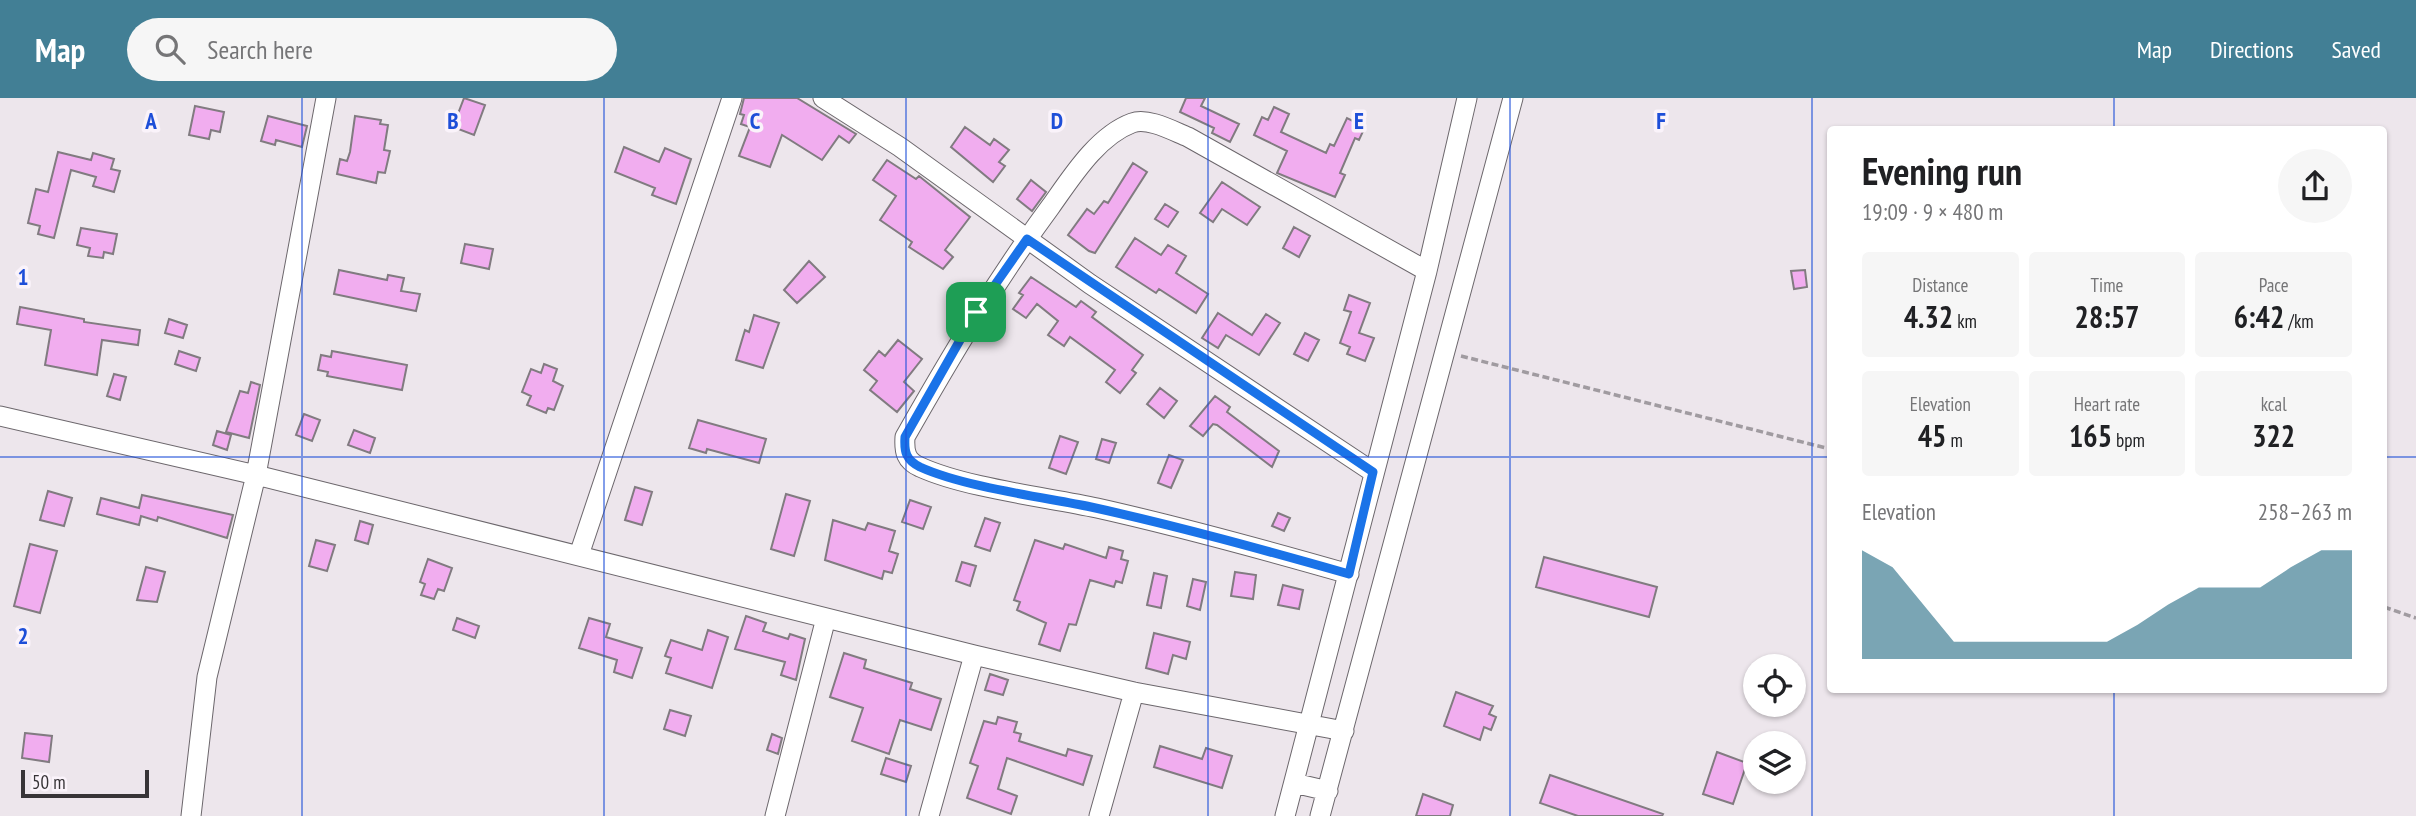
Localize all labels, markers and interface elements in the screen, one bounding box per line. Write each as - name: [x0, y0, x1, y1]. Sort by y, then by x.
- search box: [127, 18, 617, 81]
- text: Map: [35, 28, 85, 71]
- icon: search: [151, 30, 189, 68]
- text: Search here: [207, 33, 313, 66]
- text: Map: [2137, 34, 2172, 65]
- text: Directions: [2210, 34, 2294, 65]
- text: Saved: [2332, 34, 2381, 65]
- text: A: [144, 106, 157, 135]
- text: B: [447, 106, 459, 135]
- text: C: [750, 106, 761, 135]
- text: D: [1051, 106, 1063, 135]
- text: E: [1354, 106, 1364, 135]
- text: F: [1656, 106, 1666, 135]
- text: Evening run: [1862, 146, 2022, 195]
- button: share: [2278, 149, 2352, 223]
- text: 19:09 · 9 × 480 m: [1862, 197, 2003, 226]
- text: 1: [18, 262, 29, 291]
- text: Distance: [1912, 273, 1968, 297]
- text: Time: [2091, 273, 2123, 297]
- text: Pace: [2259, 273, 2289, 297]
- pin: [946, 282, 1006, 342]
- icon: arrive: [957, 293, 995, 331]
- text: 4.32: [1904, 297, 1953, 336]
- text: 28:57: [2075, 297, 2139, 336]
- text: 6:42: [2234, 297, 2284, 336]
- text: km: [1953, 309, 1977, 333]
- text: /km: [2284, 309, 2314, 333]
- text: Elevation: [1910, 392, 1971, 416]
- text: Heart rate: [2074, 392, 2140, 416]
- text: kcal: [2261, 392, 2287, 416]
- text: 45: [1918, 416, 1946, 455]
- text: 165: [2069, 416, 2112, 455]
- text: 322: [2252, 416, 2295, 455]
- text: m: [1946, 428, 1963, 452]
- text: bpm: [2112, 428, 2145, 452]
- text: Elevation: [1862, 497, 1936, 526]
- text: 258–263 m: [2258, 497, 2352, 526]
- text: 2: [18, 621, 29, 650]
- map controls: [1743, 654, 1806, 794]
- button: locate: [1743, 654, 1806, 717]
- button: layers: [1743, 731, 1806, 794]
- scale bar: [21, 767, 149, 799]
- text: 50 m: [32, 770, 66, 794]

